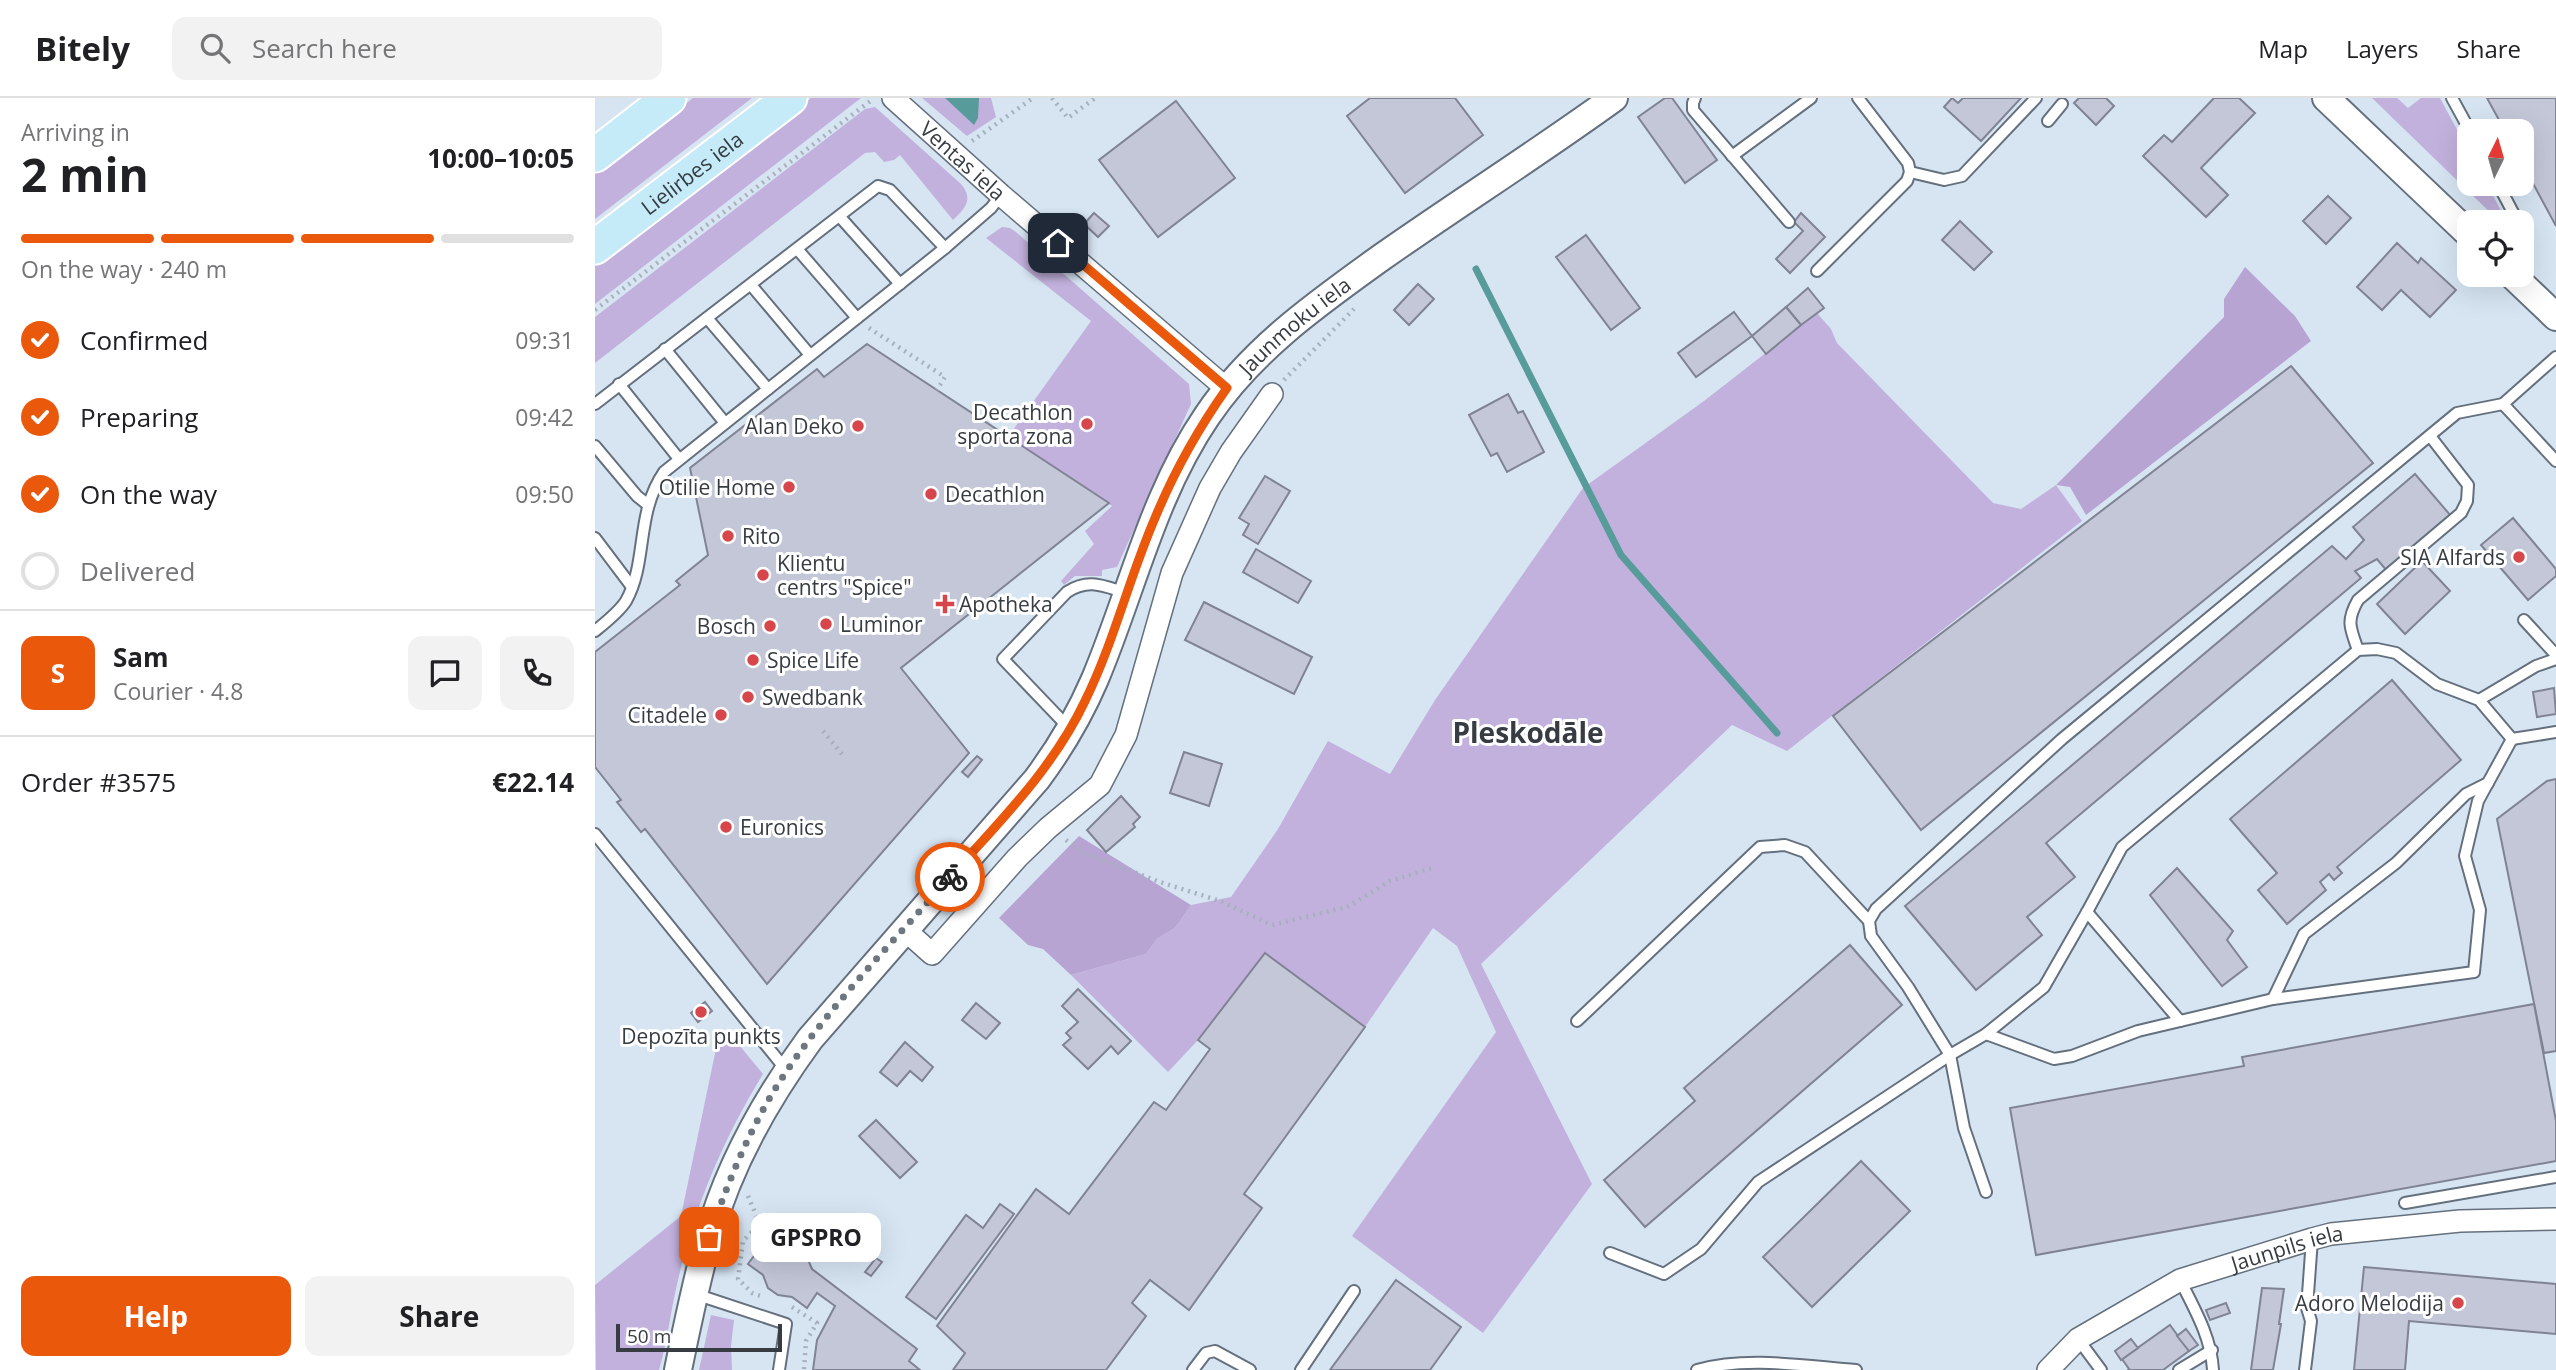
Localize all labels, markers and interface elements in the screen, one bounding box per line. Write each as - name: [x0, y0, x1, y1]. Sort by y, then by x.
- search box: [172, 17, 662, 80]
- text: Bitely: [35, 26, 130, 71]
- icon: search: [196, 29, 234, 67]
- text: Search here: [252, 30, 397, 66]
- text: Map: [2258, 32, 2308, 65]
- text: Layers: [2346, 32, 2419, 65]
- text: Share: [2457, 32, 2521, 65]
- street label: Ventas iela: [914, 115, 1012, 207]
- text: Arriving in: [21, 116, 130, 148]
- north arrow: [2457, 119, 2534, 196]
- map controls: [2457, 119, 2534, 287]
- street label: Lielirbes iela: [635, 125, 749, 221]
- text: 10:00–10:05: [427, 140, 574, 176]
- text: 2 min: [21, 143, 149, 205]
- button: locate: [2457, 210, 2534, 287]
- pin: [1028, 213, 1088, 273]
- icon: home: [1039, 224, 1077, 262]
- text: On the way · 240 m: [21, 253, 227, 285]
- street label: Jaunmoku iela: [1231, 270, 1356, 382]
- icon: check: [21, 321, 59, 359]
- text: Confirmed: [80, 322, 208, 358]
- text: 09:31: [515, 324, 574, 356]
- icon: check: [21, 398, 59, 436]
- place label: Decathlon sporta zona: [957, 398, 1073, 450]
- text: Preparing: [80, 399, 198, 435]
- text: 09:42: [515, 401, 574, 433]
- place label: Alan Deko: [745, 412, 844, 440]
- marker: Decathlon sporta zona: [1079, 416, 1095, 432]
- marker: Alan Deko: [850, 418, 866, 434]
- place label: Otilie Home: [659, 473, 775, 501]
- icon: check: [21, 475, 59, 513]
- text: On the way: [80, 476, 217, 512]
- text: 09:50: [515, 478, 574, 510]
- marker: Otilie Home: [781, 479, 797, 495]
- place label: Decathlon: [945, 480, 1045, 508]
- marker: Decathlon: [923, 486, 939, 502]
- place label: Rito: [742, 522, 780, 550]
- marker: Rito: [720, 528, 736, 544]
- place label: SIA Alfards: [2400, 543, 2505, 571]
- place label: Klientu centrs "Spice": [777, 549, 912, 601]
- marker: SIA Alfards: [2511, 549, 2527, 565]
- text: Delivered: [80, 553, 195, 589]
- marker: Klientu centrs "Spice": [755, 567, 771, 583]
- place label: Apotheka: [959, 590, 1053, 618]
- marker: Apotheka: [937, 596, 953, 612]
- place label: Luminor: [840, 610, 923, 638]
- place label: Bosch: [697, 612, 756, 640]
- marker: Luminor: [818, 616, 834, 632]
- marker: Bosch: [762, 618, 778, 634]
- button: chat: [408, 636, 482, 710]
- button: phone: [500, 636, 574, 710]
- text: Sam: [113, 639, 169, 675]
- place label: Spice Life: [767, 646, 859, 674]
- marker: Spice Life: [745, 652, 761, 668]
- text: S: [51, 655, 65, 691]
- text: Courier · 4.8: [113, 675, 243, 707]
- place label: Swedbank: [762, 683, 863, 711]
- marker: Swedbank: [740, 689, 756, 705]
- place label: Citadele: [628, 701, 707, 729]
- marker: Citadele: [713, 707, 729, 723]
- district label: Pleskodāle: [1452, 713, 1604, 751]
- text: Order #3575: [21, 764, 176, 800]
- text: €22.14: [492, 764, 574, 800]
- place label: Euronics: [740, 813, 824, 841]
- marker: Euronics: [718, 819, 734, 835]
- courier: [915, 842, 985, 912]
- icon: bike: [931, 858, 969, 896]
- marker: Depozīta punkts: [693, 1004, 709, 1020]
- place label: Depozīta punkts: [621, 1022, 781, 1050]
- pin: [679, 1207, 739, 1267]
- callout: GPSPRO: [751, 1212, 881, 1262]
- icon: bag: [690, 1218, 728, 1256]
- street label: Jaunpils iela: [2225, 1219, 2345, 1278]
- text: GPSPRO: [770, 1221, 862, 1253]
- button: Help: [21, 1276, 291, 1356]
- button: Share: [305, 1276, 574, 1356]
- place label: Adoro Melodija: [2295, 1289, 2444, 1317]
- marker: Adoro Melodija: [2450, 1295, 2466, 1311]
- scale bar: [616, 1321, 782, 1353]
- text: 50 m: [627, 1323, 671, 1349]

